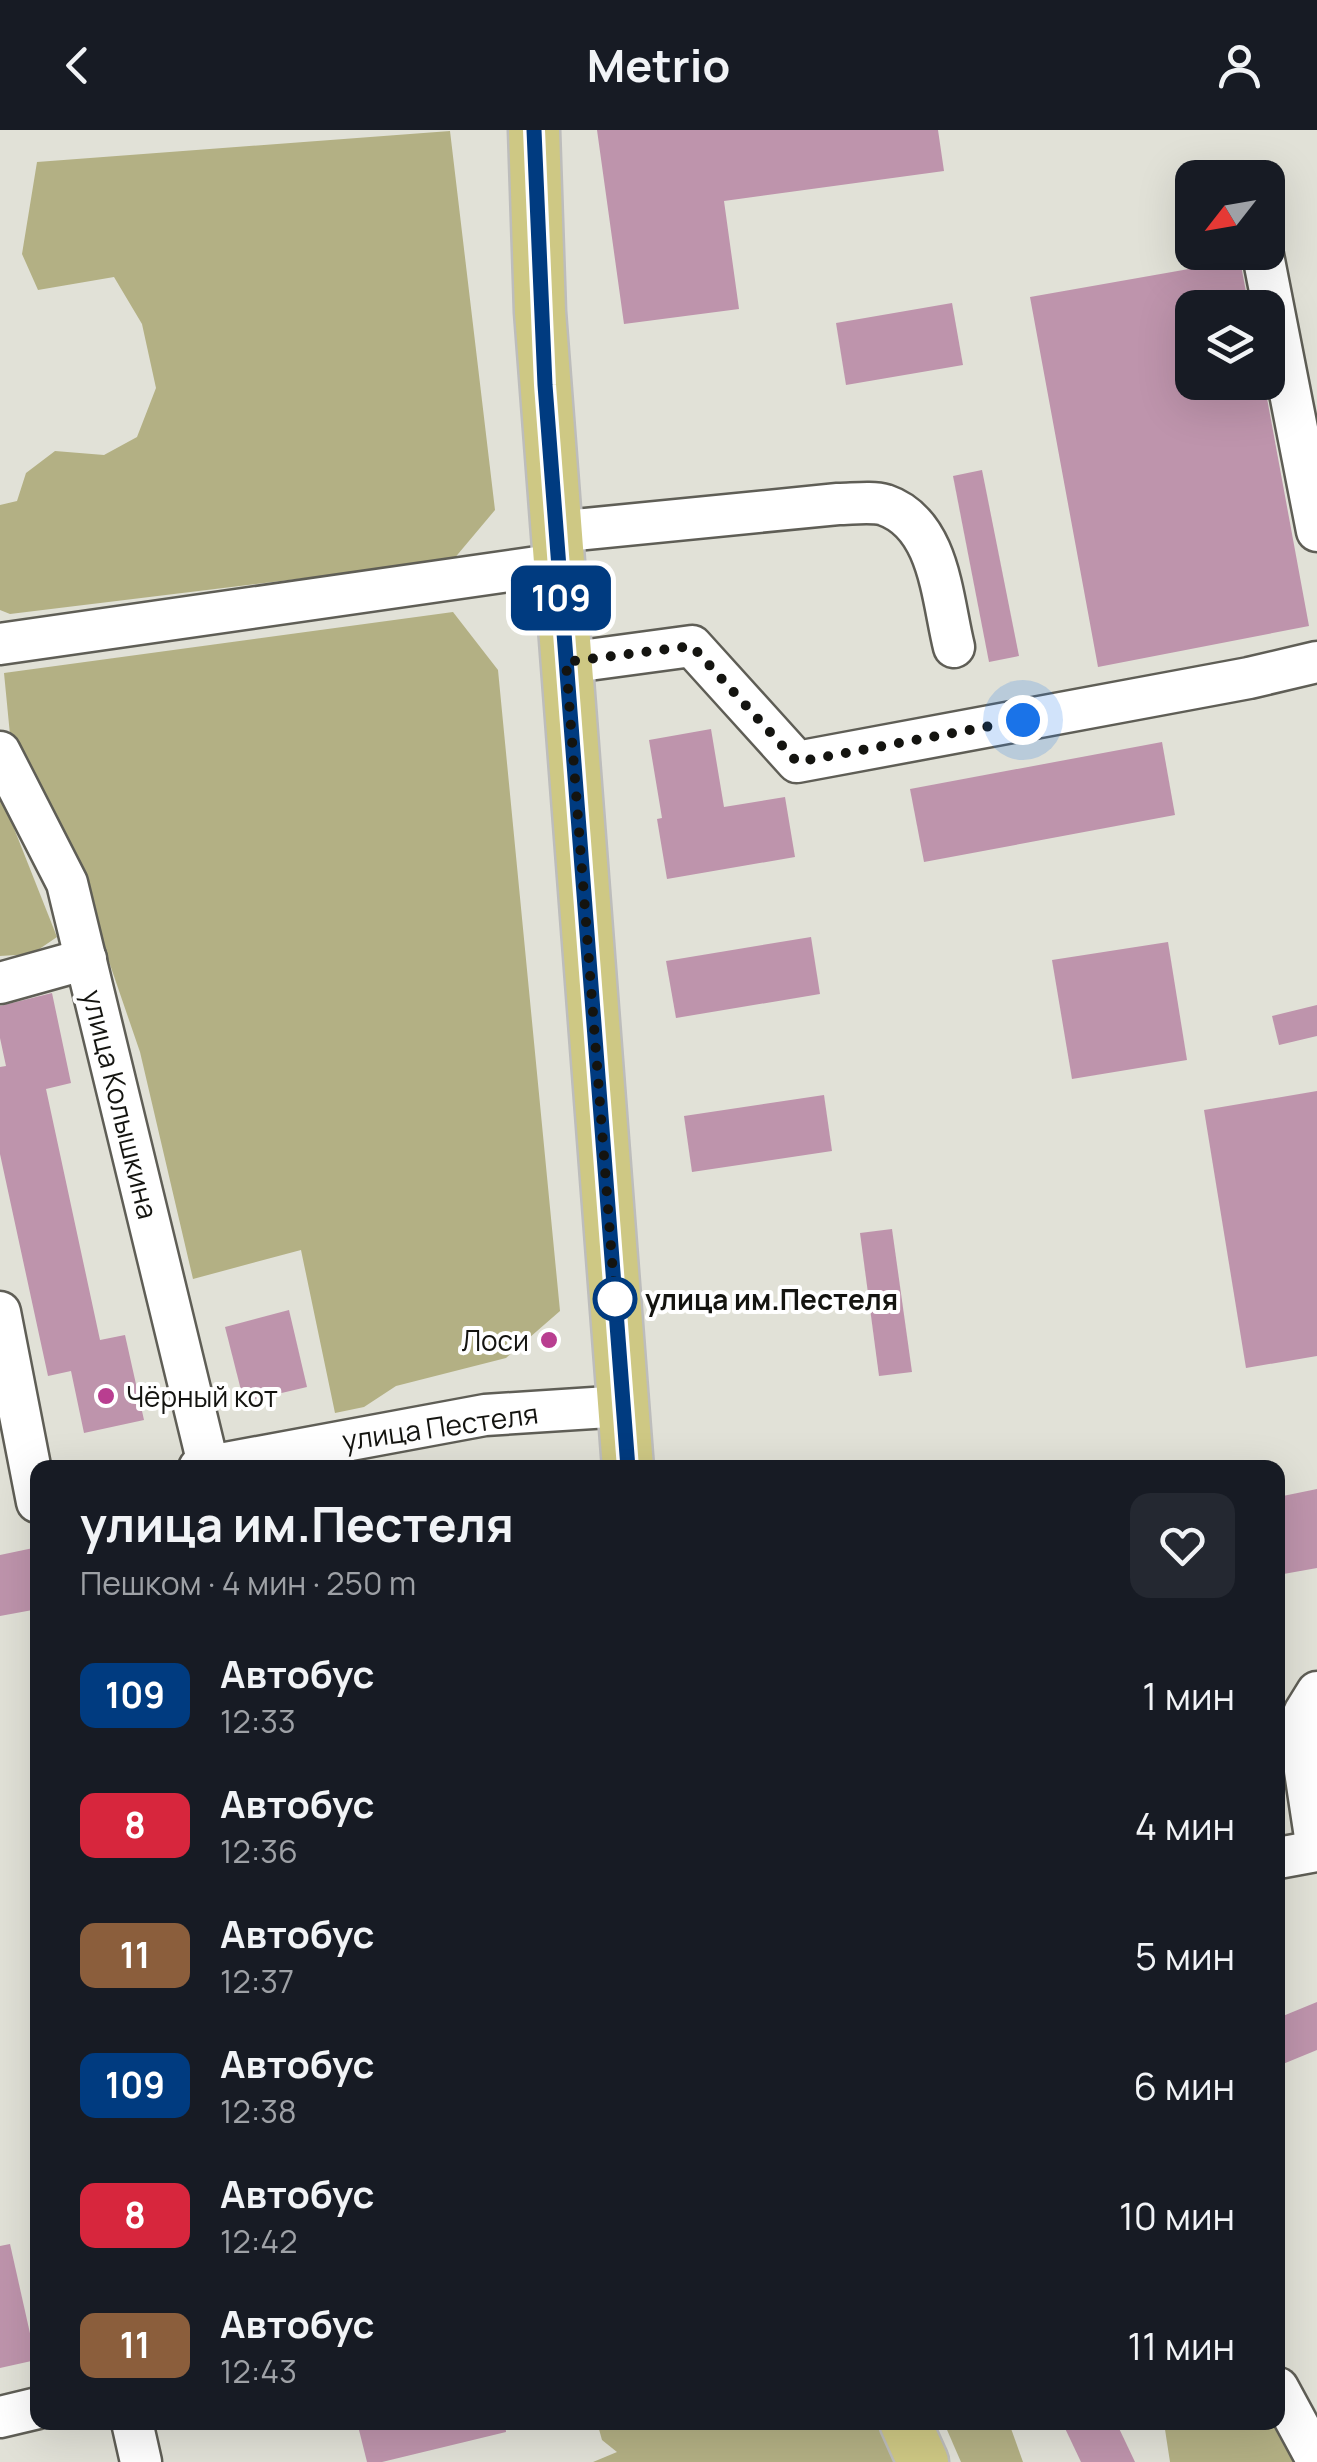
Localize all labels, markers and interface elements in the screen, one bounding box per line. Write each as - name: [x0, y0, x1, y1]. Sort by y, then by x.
- text: Metrio: [587, 34, 730, 96]
- icon: back: [50, 38, 105, 93]
- icon: person: [1212, 38, 1267, 93]
- north arrow: [1175, 160, 1285, 270]
- map controls: [1175, 160, 1285, 400]
- button: layers: [1175, 290, 1285, 400]
- line badge: 109: [504, 566, 618, 630]
- text: 109: [531, 574, 591, 622]
- your location: [998, 695, 1048, 745]
- street label: улица Колышкина: [74, 985, 168, 1223]
- marker: улица им.Пестеля: [594, 1278, 636, 1320]
- place label: улица им.Пестеля: [645, 1280, 898, 1318]
- place label: Лоси: [461, 1321, 529, 1359]
- marker: Лоси: [538, 1329, 560, 1351]
- place label: Чёрный кот: [126, 1377, 278, 1415]
- marker: Чёрный кот: [95, 1385, 117, 1407]
- street label: улица Пестеля: [339, 1393, 541, 1459]
- text: улица им.Пестеля: [80, 1491, 514, 1556]
- button: heart: [1130, 1493, 1235, 1598]
- text: Пешком · 4 мин · 250 m: [80, 1561, 416, 1605]
- text: Автобус: [220, 1647, 374, 1699]
- text: 1 мин: [1142, 1669, 1235, 1721]
- text: 109: [105, 1671, 165, 1719]
- text: 12:33: [220, 1699, 296, 1743]
- text: Автобус: [220, 1777, 374, 1829]
- text: 4 мин: [1135, 1799, 1235, 1851]
- text: 8: [124, 1801, 146, 1849]
- text: 12:36: [220, 1829, 298, 1873]
- text: Автобус: [220, 1907, 374, 1959]
- text: 5 мин: [1135, 1929, 1235, 1981]
- text: 11: [120, 1931, 150, 1979]
- text: 12:37: [220, 1959, 294, 2003]
- text: Автобус: [220, 2037, 374, 2089]
- text: 6 мин: [1133, 2059, 1235, 2111]
- text: 109: [105, 2061, 165, 2109]
- text: 12:38: [220, 2089, 297, 2133]
- text: Автобус: [220, 2167, 374, 2219]
- text: 10 мин: [1119, 2189, 1235, 2241]
- text: 8: [124, 2191, 146, 2239]
- text: 12:42: [220, 2219, 297, 2263]
- text: Автобус: [220, 2297, 374, 2349]
- text: 11 мин: [1127, 2319, 1235, 2371]
- text: 11: [120, 2321, 150, 2369]
- text: 12:43: [220, 2349, 297, 2393]

